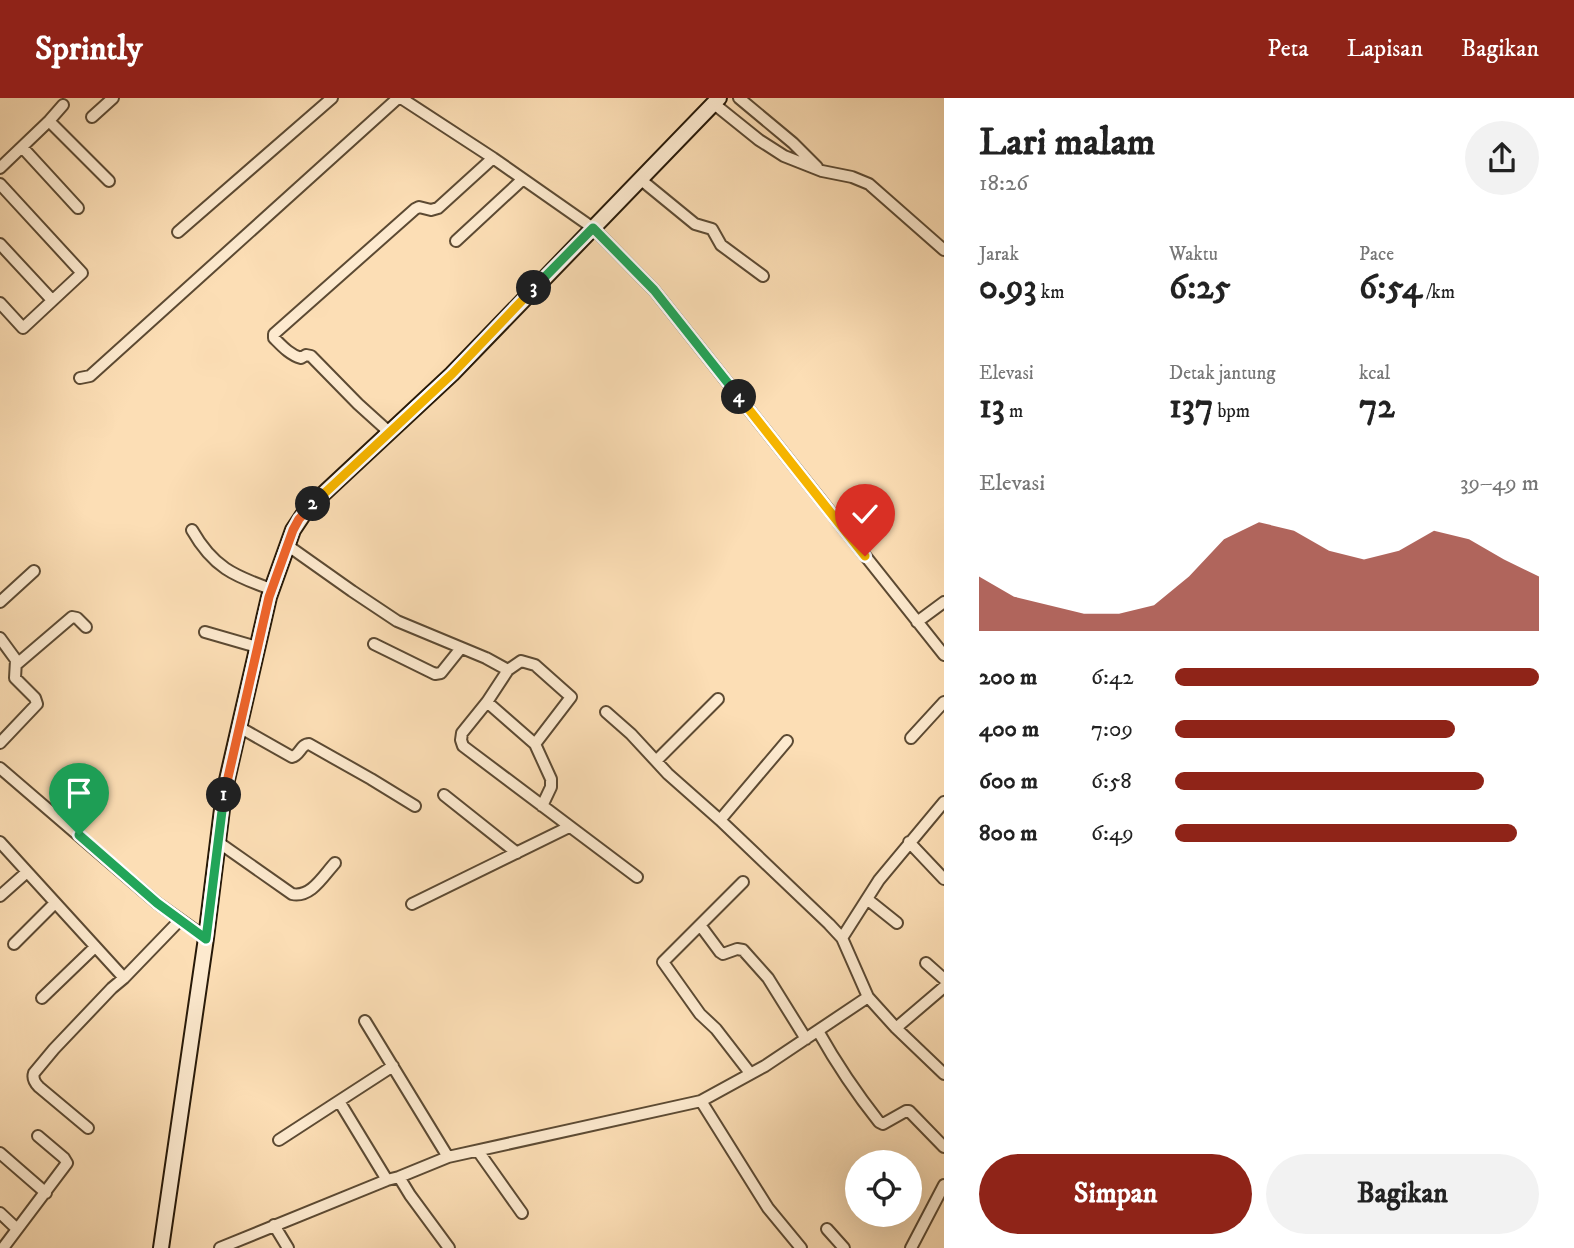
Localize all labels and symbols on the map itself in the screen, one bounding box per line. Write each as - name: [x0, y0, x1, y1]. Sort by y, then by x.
- pin: 3: [516, 270, 552, 306]
- pin: 4: [722, 380, 756, 414]
- pin: [835, 484, 895, 556]
- pin: 2: [296, 486, 330, 522]
- pin: [49, 763, 109, 835]
- pin: 1: [206, 778, 242, 812]

